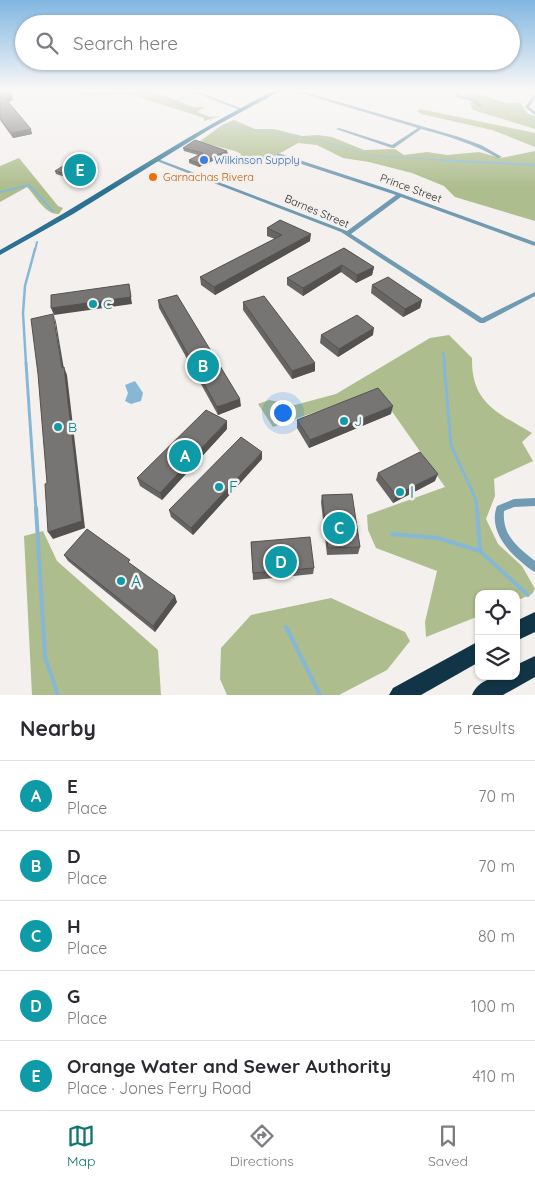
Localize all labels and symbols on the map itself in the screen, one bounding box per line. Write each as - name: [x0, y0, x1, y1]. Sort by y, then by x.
- pin: E: [64, 151, 96, 189]
- place label: Wilkinson Supply: [214, 153, 300, 167]
- marker: Wilkinson Supply: [198, 154, 210, 166]
- place label: Garnachas Rivera: [163, 170, 254, 184]
- street label: Prince Street: [378, 170, 444, 206]
- marker: Garnachas Rivera: [147, 171, 159, 183]
- street label: Barnes Street: [283, 191, 352, 231]
- place label: C: [103, 295, 112, 313]
- marker: C: [87, 298, 99, 310]
- pin: B: [187, 347, 219, 385]
- your location: [270, 400, 296, 426]
- place label: J: [354, 412, 362, 430]
- marker: J: [338, 415, 350, 427]
- place label: B: [68, 418, 77, 436]
- marker: B: [52, 421, 64, 433]
- pin: A: [169, 437, 201, 475]
- place label: F: [229, 477, 238, 497]
- marker: F: [213, 481, 225, 493]
- place label: I: [410, 482, 414, 502]
- marker: I: [394, 486, 406, 498]
- pin: C: [323, 509, 355, 547]
- pin: D: [265, 543, 297, 581]
- place label: A: [131, 571, 141, 591]
- marker: A: [115, 575, 127, 587]

